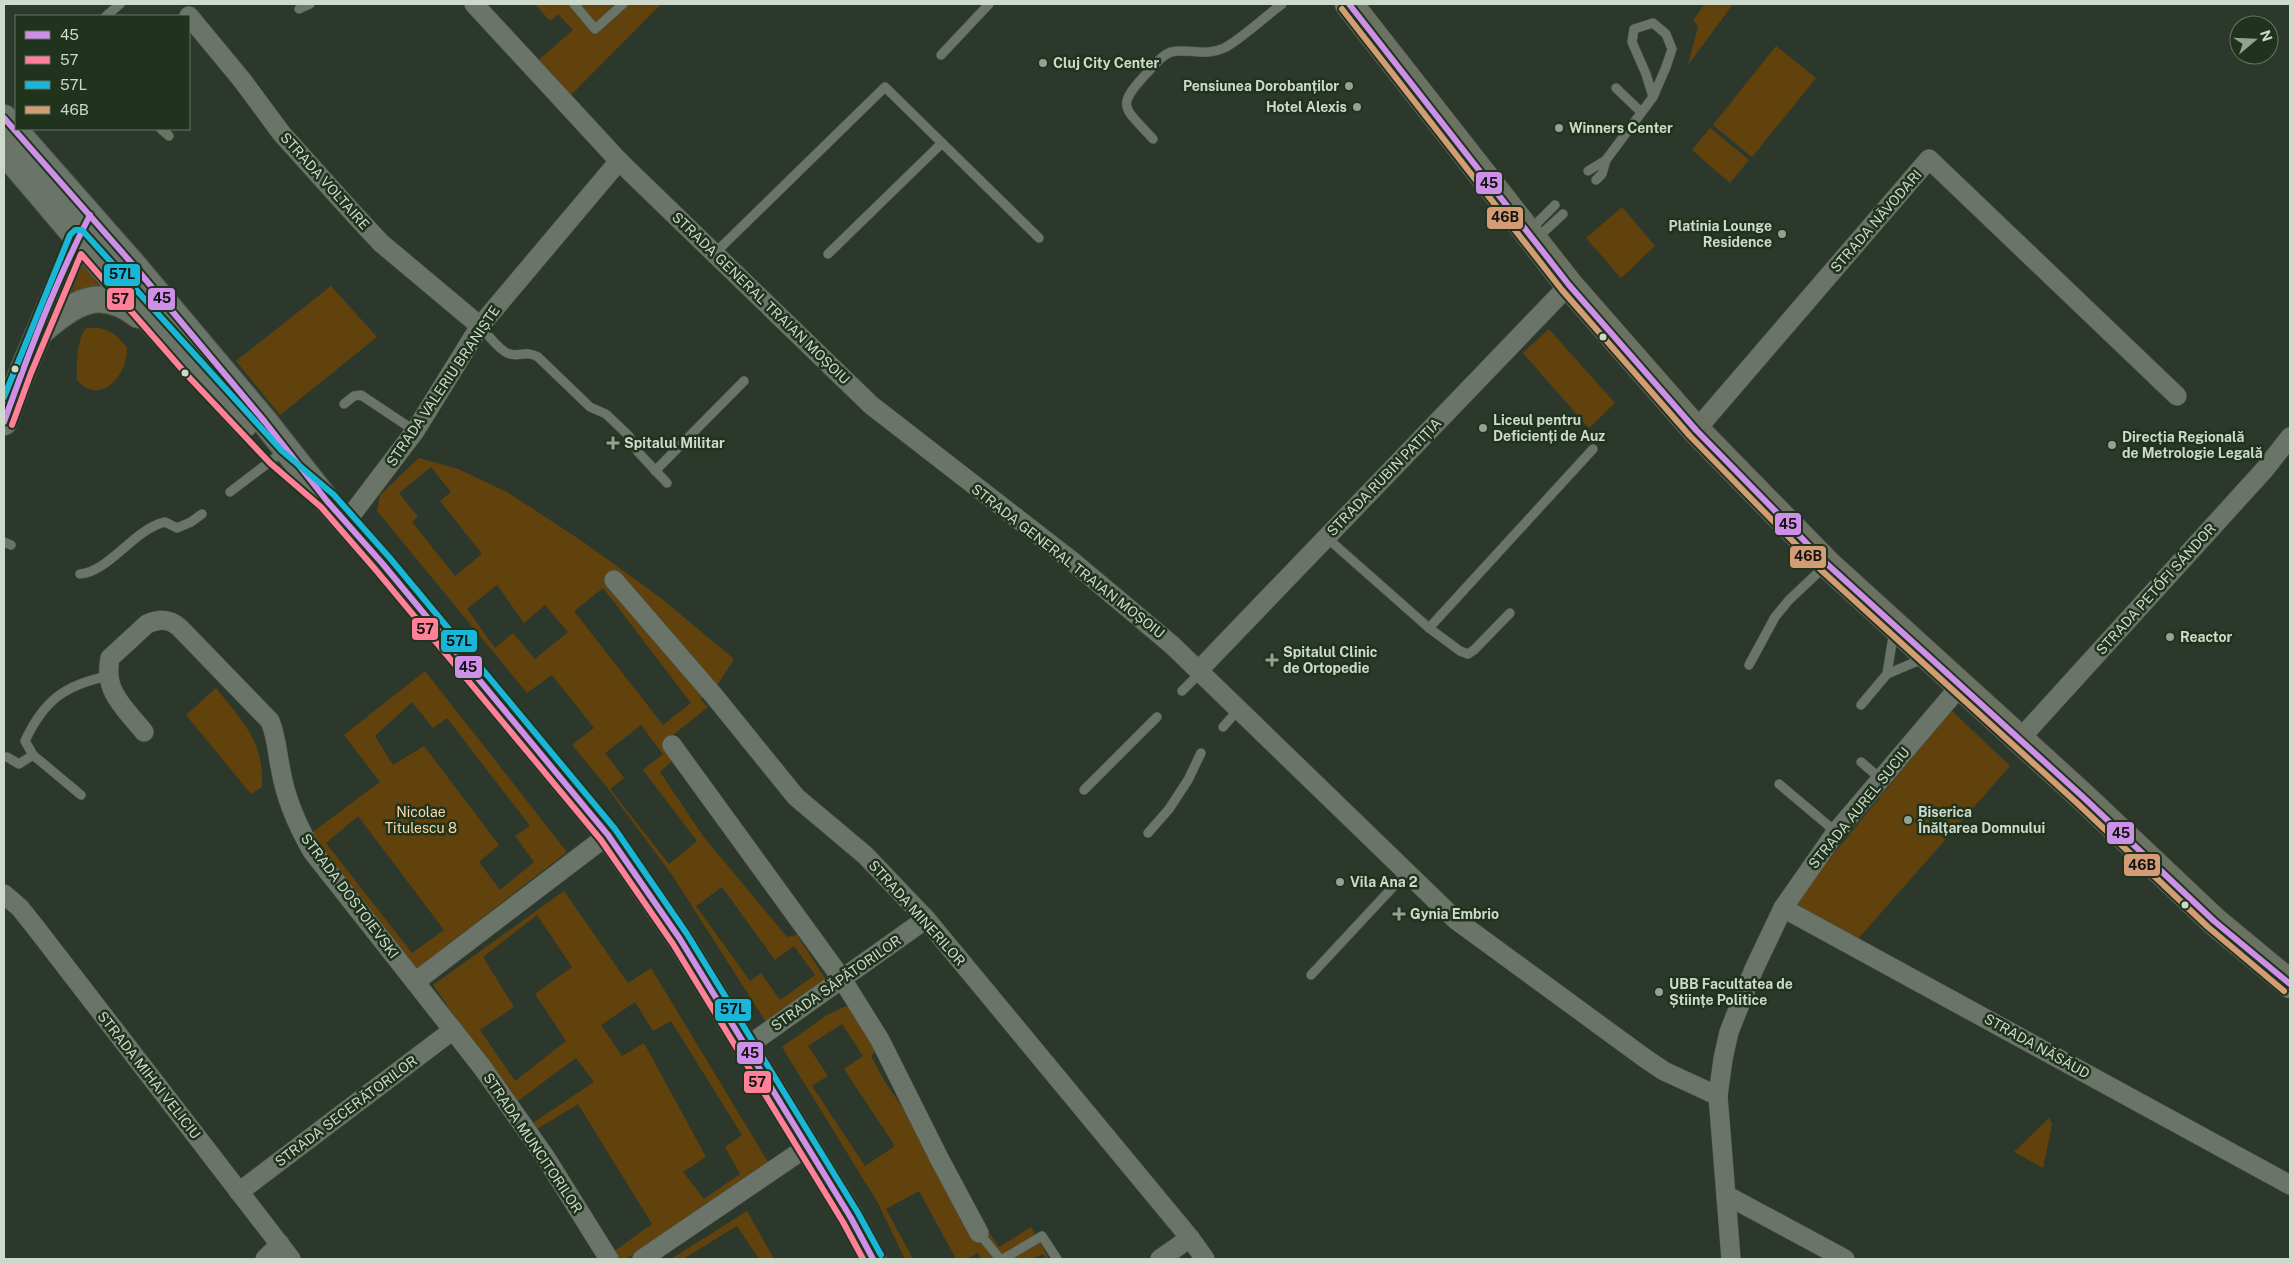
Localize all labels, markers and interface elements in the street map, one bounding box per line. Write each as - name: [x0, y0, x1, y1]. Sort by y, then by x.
- legend: [15, 15, 190, 130]
- north arrow: [2229, 15, 2279, 65]
- text: 45: [60, 26, 79, 43]
- text: N: [2257, 28, 2276, 44]
- text: 57: [60, 51, 79, 68]
- place label: Cluj City Center: [1053, 55, 1160, 71]
- marker: Cluj City Center: [1037, 57, 1049, 69]
- text: 57L: [60, 76, 87, 93]
- place label: Pensiunea Dorobanților: [1183, 78, 1339, 94]
- marker: Pensiunea Dorobanților: [1343, 80, 1355, 92]
- place label: Hotel Alexis: [1266, 99, 1347, 115]
- text: 46B: [60, 101, 89, 118]
- marker: Hotel Alexis: [1351, 101, 1363, 113]
- place label: Winners Center: [1569, 120, 1673, 136]
- marker: Winners Center: [1553, 122, 1565, 134]
- street label: STRADA VOLTAIRE: [277, 129, 373, 233]
- street label: STRADA NĂVODARI: [1826, 166, 1925, 276]
- line badge: 45: [1475, 171, 1503, 195]
- text: 45: [1480, 175, 1498, 191]
- line badge: 46B: [1486, 206, 1524, 230]
- street label: STRADA GENERAL TRAIAN MOȘOIU: [669, 209, 853, 387]
- text: 46B: [1491, 209, 1519, 225]
- place label: Platinia Lounge Residence: [1669, 218, 1772, 250]
- marker: Platinia Lounge Residence: [1776, 228, 1788, 240]
- line badge: 57L: [103, 263, 141, 287]
- text: 57L: [109, 266, 135, 282]
- line badge: 57: [106, 287, 135, 311]
- line badge: 45: [147, 287, 176, 311]
- text: 45: [153, 290, 171, 306]
- text: 57: [111, 291, 129, 307]
- street label: STRADA VALERIU BRANIȘTE: [383, 303, 503, 469]
- unlabelled marker: [1598, 332, 1608, 342]
- unlabelled marker: [10, 364, 20, 374]
- unlabelled marker: [180, 368, 190, 378]
- place label: Liceul pentru Deficienți de Auz: [1493, 412, 1605, 444]
- street label: STRADA RUBIN PATIȚIA: [1324, 415, 1444, 539]
- marker: Liceul pentru Deficienți de Auz: [1477, 422, 1489, 434]
- place label: Direcția Regională de Metrologie Legală: [2122, 429, 2263, 461]
- place label: Spitalul Militar: [624, 435, 725, 451]
- marker: Spitalul Militar: [606, 436, 620, 450]
- marker: Direcția Regională de Metrologie Legală: [2106, 439, 2118, 451]
- street label: STRADA GENERAL TRAIAN MOȘOIU: [968, 481, 1168, 641]
- line badge: 45: [1774, 512, 1802, 536]
- text: 45: [1779, 516, 1797, 532]
- street label: STRADA PETŐFI SÁNDOR: [2091, 519, 2219, 658]
- line badge: 46B: [1789, 545, 1827, 569]
- text: 46B: [1794, 548, 1822, 564]
- line badge: 57: [411, 617, 439, 641]
- text: 57: [416, 621, 434, 637]
- line badge: 57L: [440, 629, 478, 653]
- place label: Reactor: [2180, 629, 2233, 645]
- marker: Reactor: [2164, 631, 2176, 643]
- text: 57L: [446, 633, 472, 649]
- place label: Spitalul Clinic de Ortopedie: [1283, 644, 1378, 676]
- marker: Spitalul Clinic de Ortopedie: [1265, 653, 1279, 667]
- line badge: 45: [454, 655, 483, 679]
- text: 45: [459, 659, 477, 675]
- street label: STRADA AUREL SUCIU: [1805, 744, 1913, 872]
- park label: Nicolae Titulescu 8: [385, 804, 457, 836]
- place label: Biserica Înălțarea Domnului: [1917, 804, 2045, 836]
- marker: Biserica Înălțarea Domnului: [1902, 814, 1914, 826]
- line badge: 45: [2106, 821, 2135, 845]
- text: 45: [2112, 825, 2130, 841]
- street label: STRADA DOSTOIEVSKI: [298, 831, 402, 961]
- line badge: 46B: [2123, 853, 2161, 877]
- street label: STRADA MINERILOR: [865, 857, 969, 969]
- text: 46B: [2128, 857, 2156, 873]
- place label: Vila Ana 2: [1350, 874, 1418, 890]
- marker: Vila Ana 2: [1334, 876, 1346, 888]
- unlabelled marker: [2180, 900, 2190, 910]
- place label: Gynia Embrio: [1410, 906, 1499, 922]
- marker: Gynia Embrio: [1392, 907, 1406, 921]
- street label: STRADA SĂPĂTORILOR: [767, 931, 904, 1034]
- place label: UBB Facultatea de Științe Politice: [1669, 976, 1793, 1008]
- marker: UBB Facultatea de Științe Politice: [1653, 986, 1665, 998]
- line badge: 57L: [714, 998, 752, 1022]
- text: 57L: [720, 1001, 746, 1017]
- street label: STRADA MIHAI VELICIU: [94, 1008, 204, 1142]
- street label: STRADA NĂSĂUD: [1982, 1010, 2093, 1082]
- line badge: 45: [736, 1041, 764, 1065]
- text: 45: [741, 1045, 759, 1061]
- street label: STRADA SECERĂTORILOR: [271, 1052, 420, 1170]
- street label: STRADA MUNCITORILOR: [480, 1070, 586, 1216]
- line badge: 57: [743, 1070, 772, 1094]
- text: 57: [748, 1074, 766, 1090]

